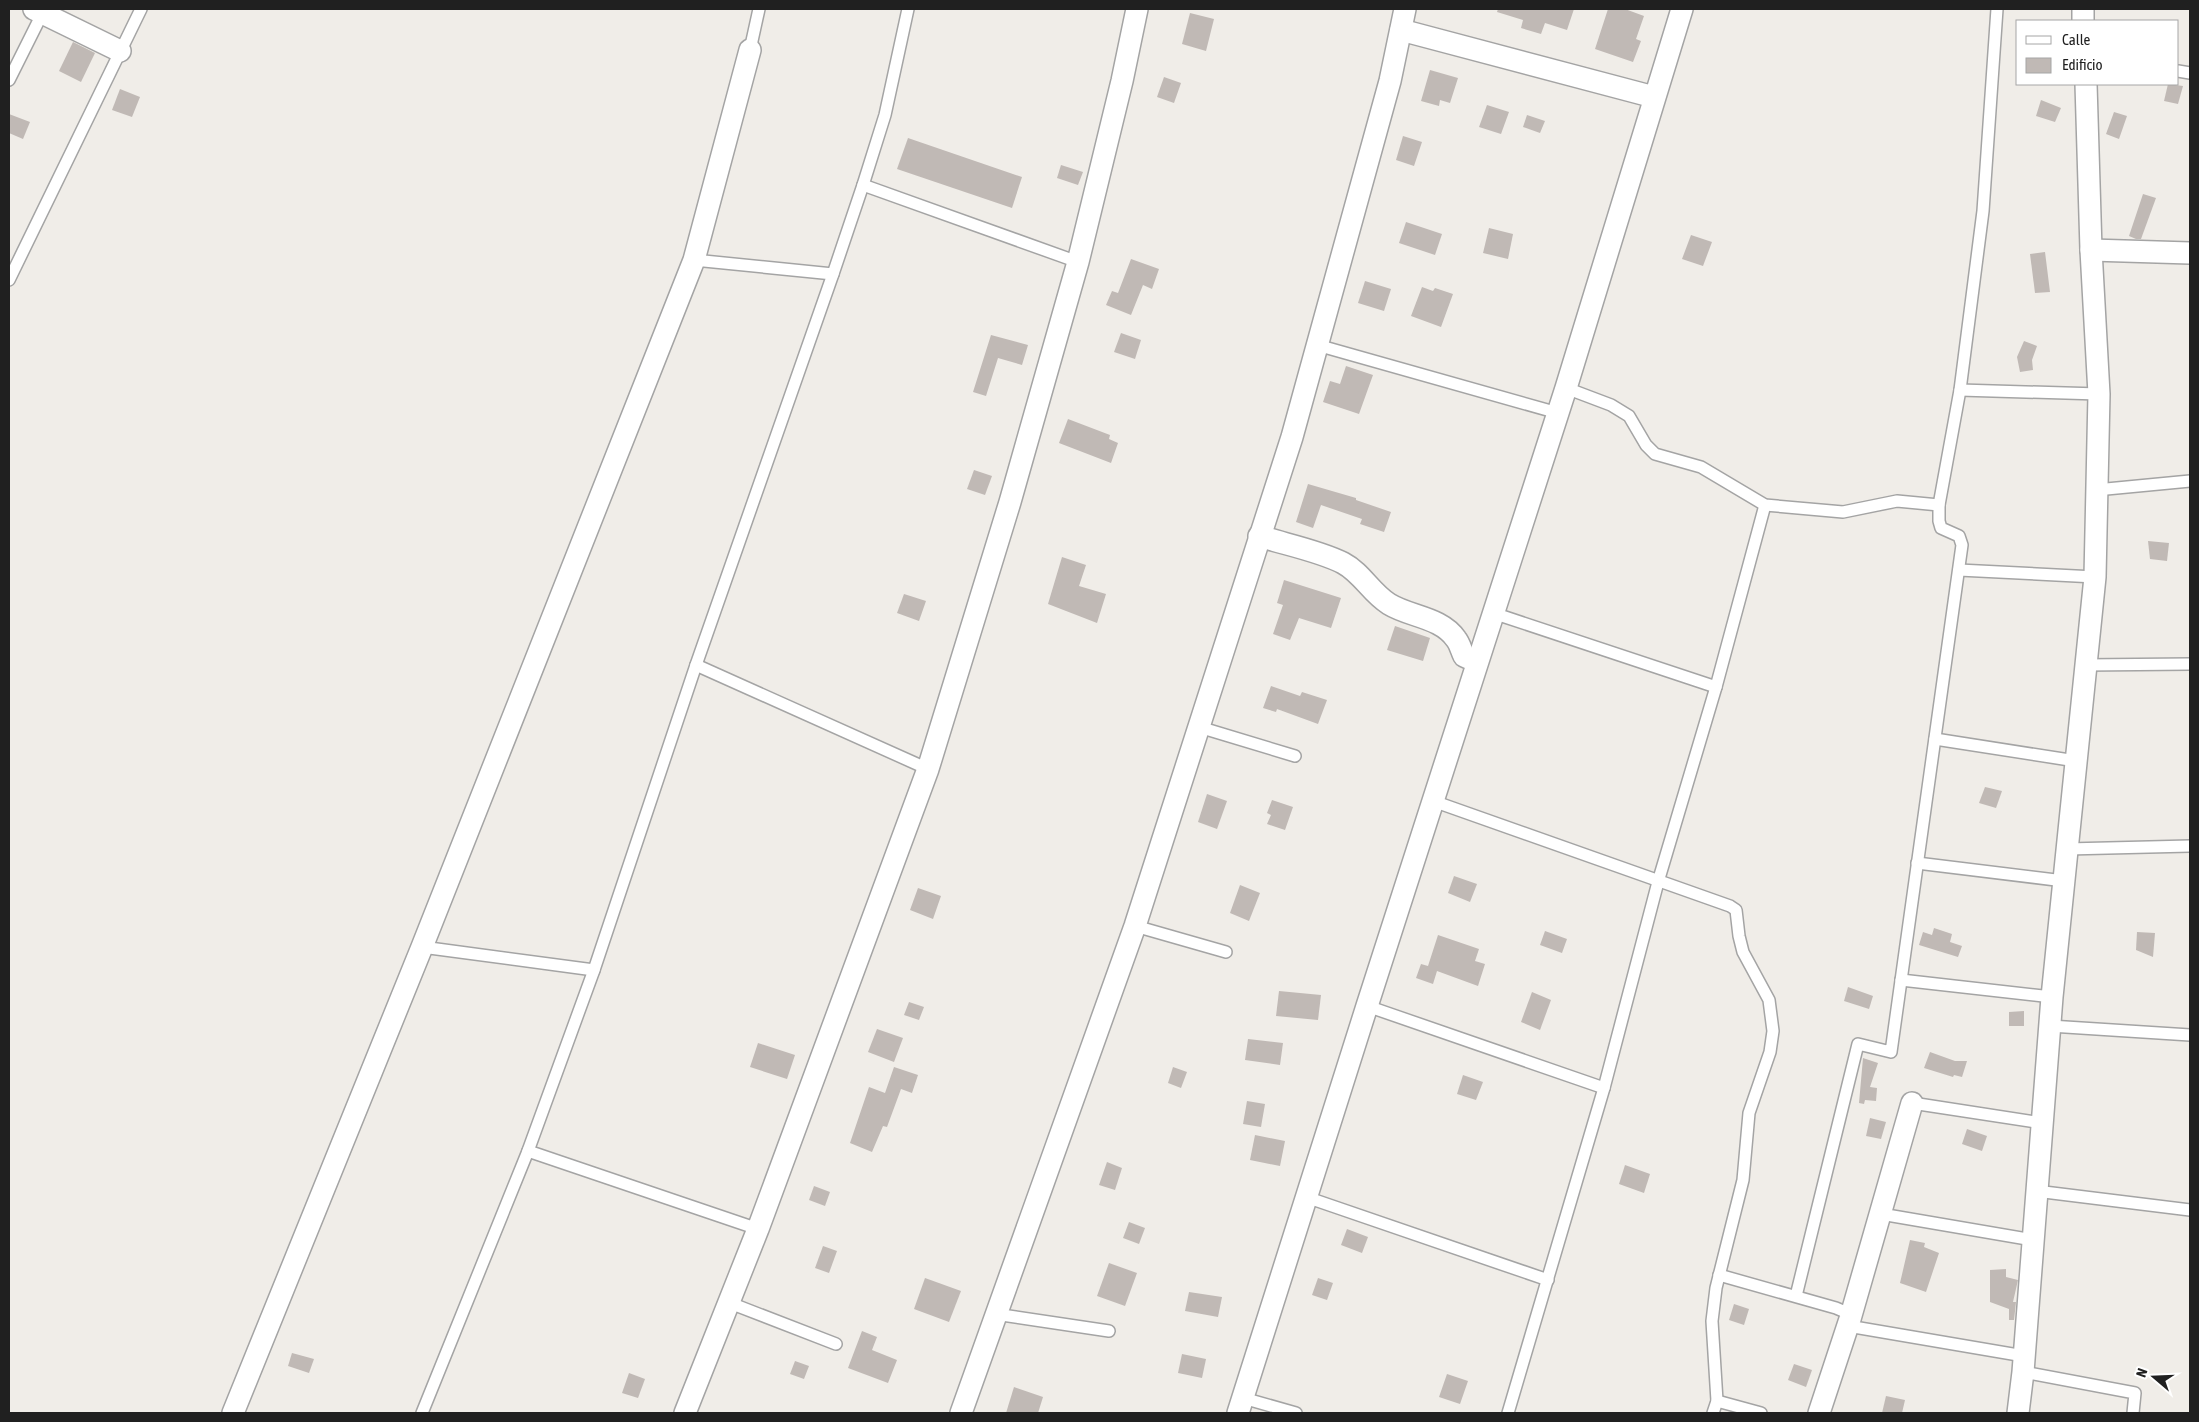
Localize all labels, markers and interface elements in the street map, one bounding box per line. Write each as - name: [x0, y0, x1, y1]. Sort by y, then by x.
- legend: [2016, 20, 2179, 85]
- text: Calle: [2062, 31, 2091, 48]
- text: Edificio: [2062, 56, 2103, 73]
- north arrow: [2129, 1352, 2179, 1402]
- text: N: [2133, 1366, 2151, 1379]

